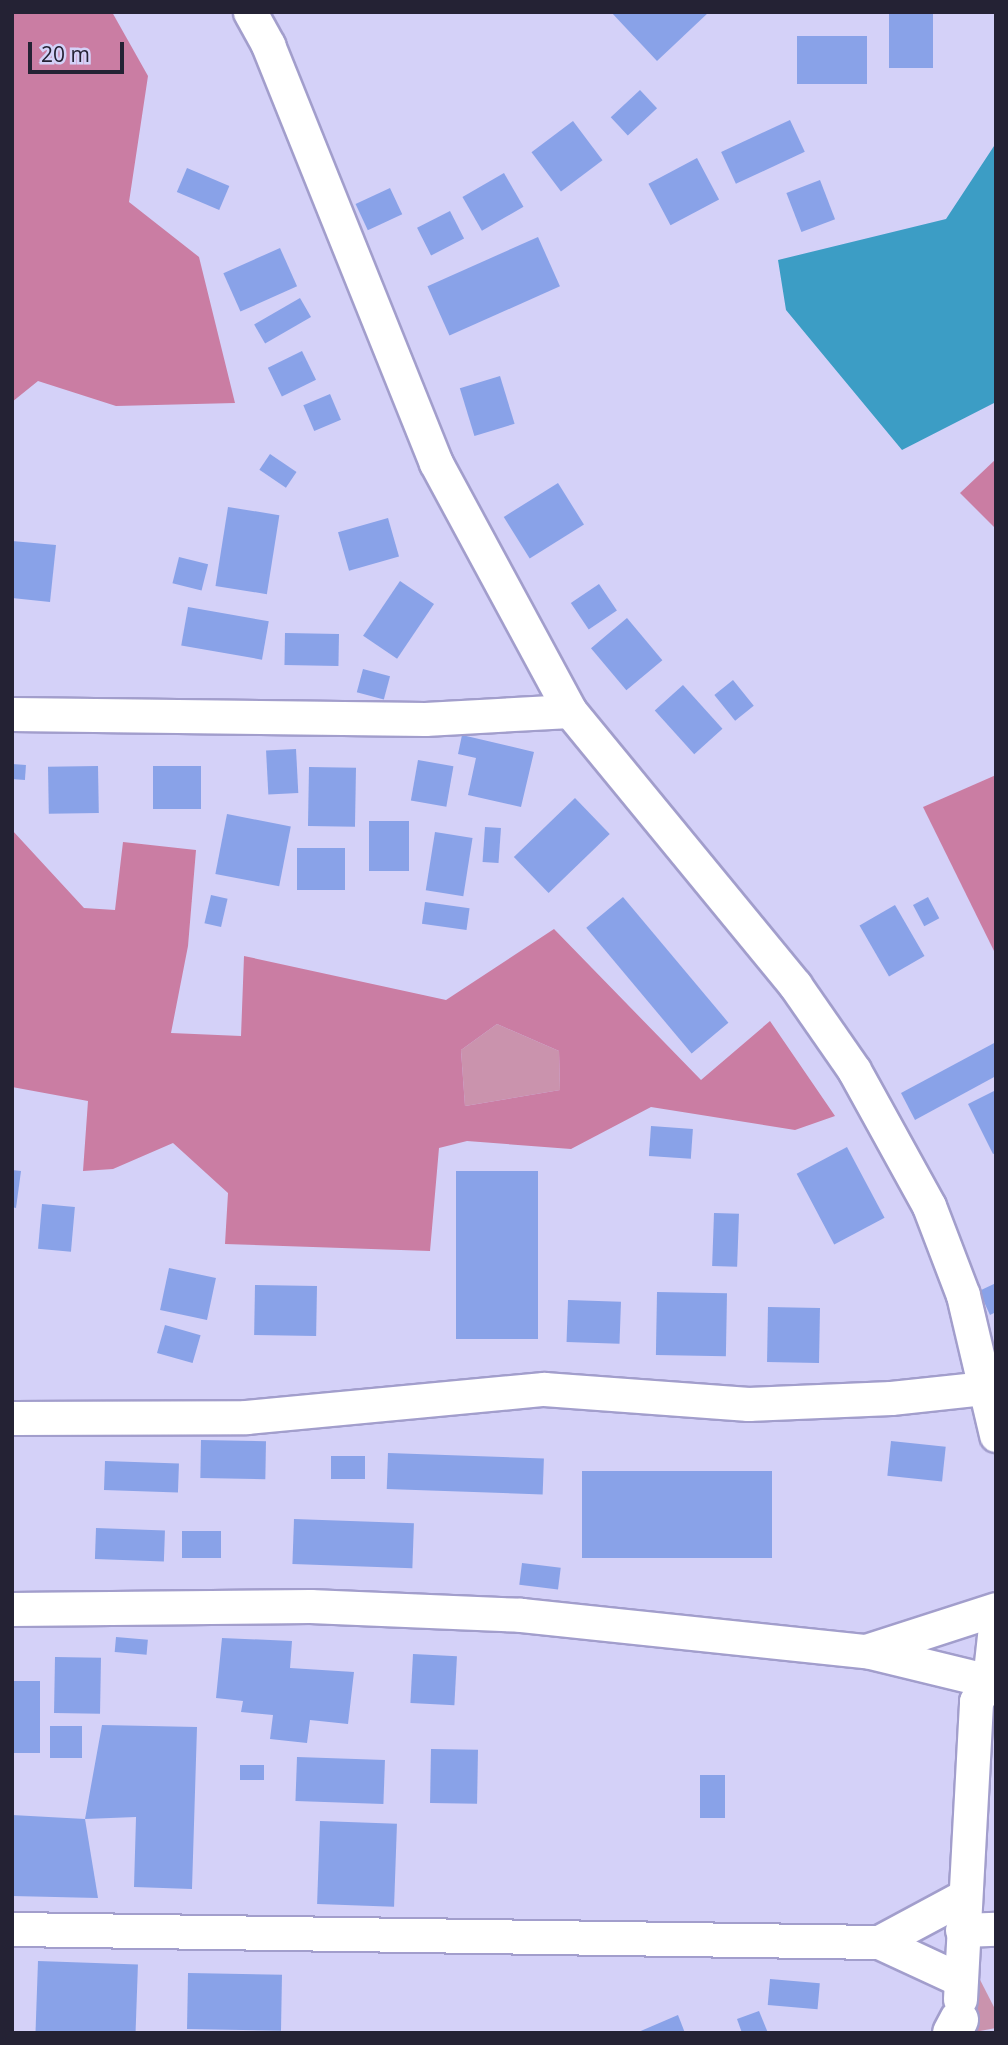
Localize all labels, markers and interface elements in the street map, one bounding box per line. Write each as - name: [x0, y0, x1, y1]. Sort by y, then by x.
- scale bar: [32, 28, 128, 72]
- text: 20 m: [41, 40, 90, 68]

